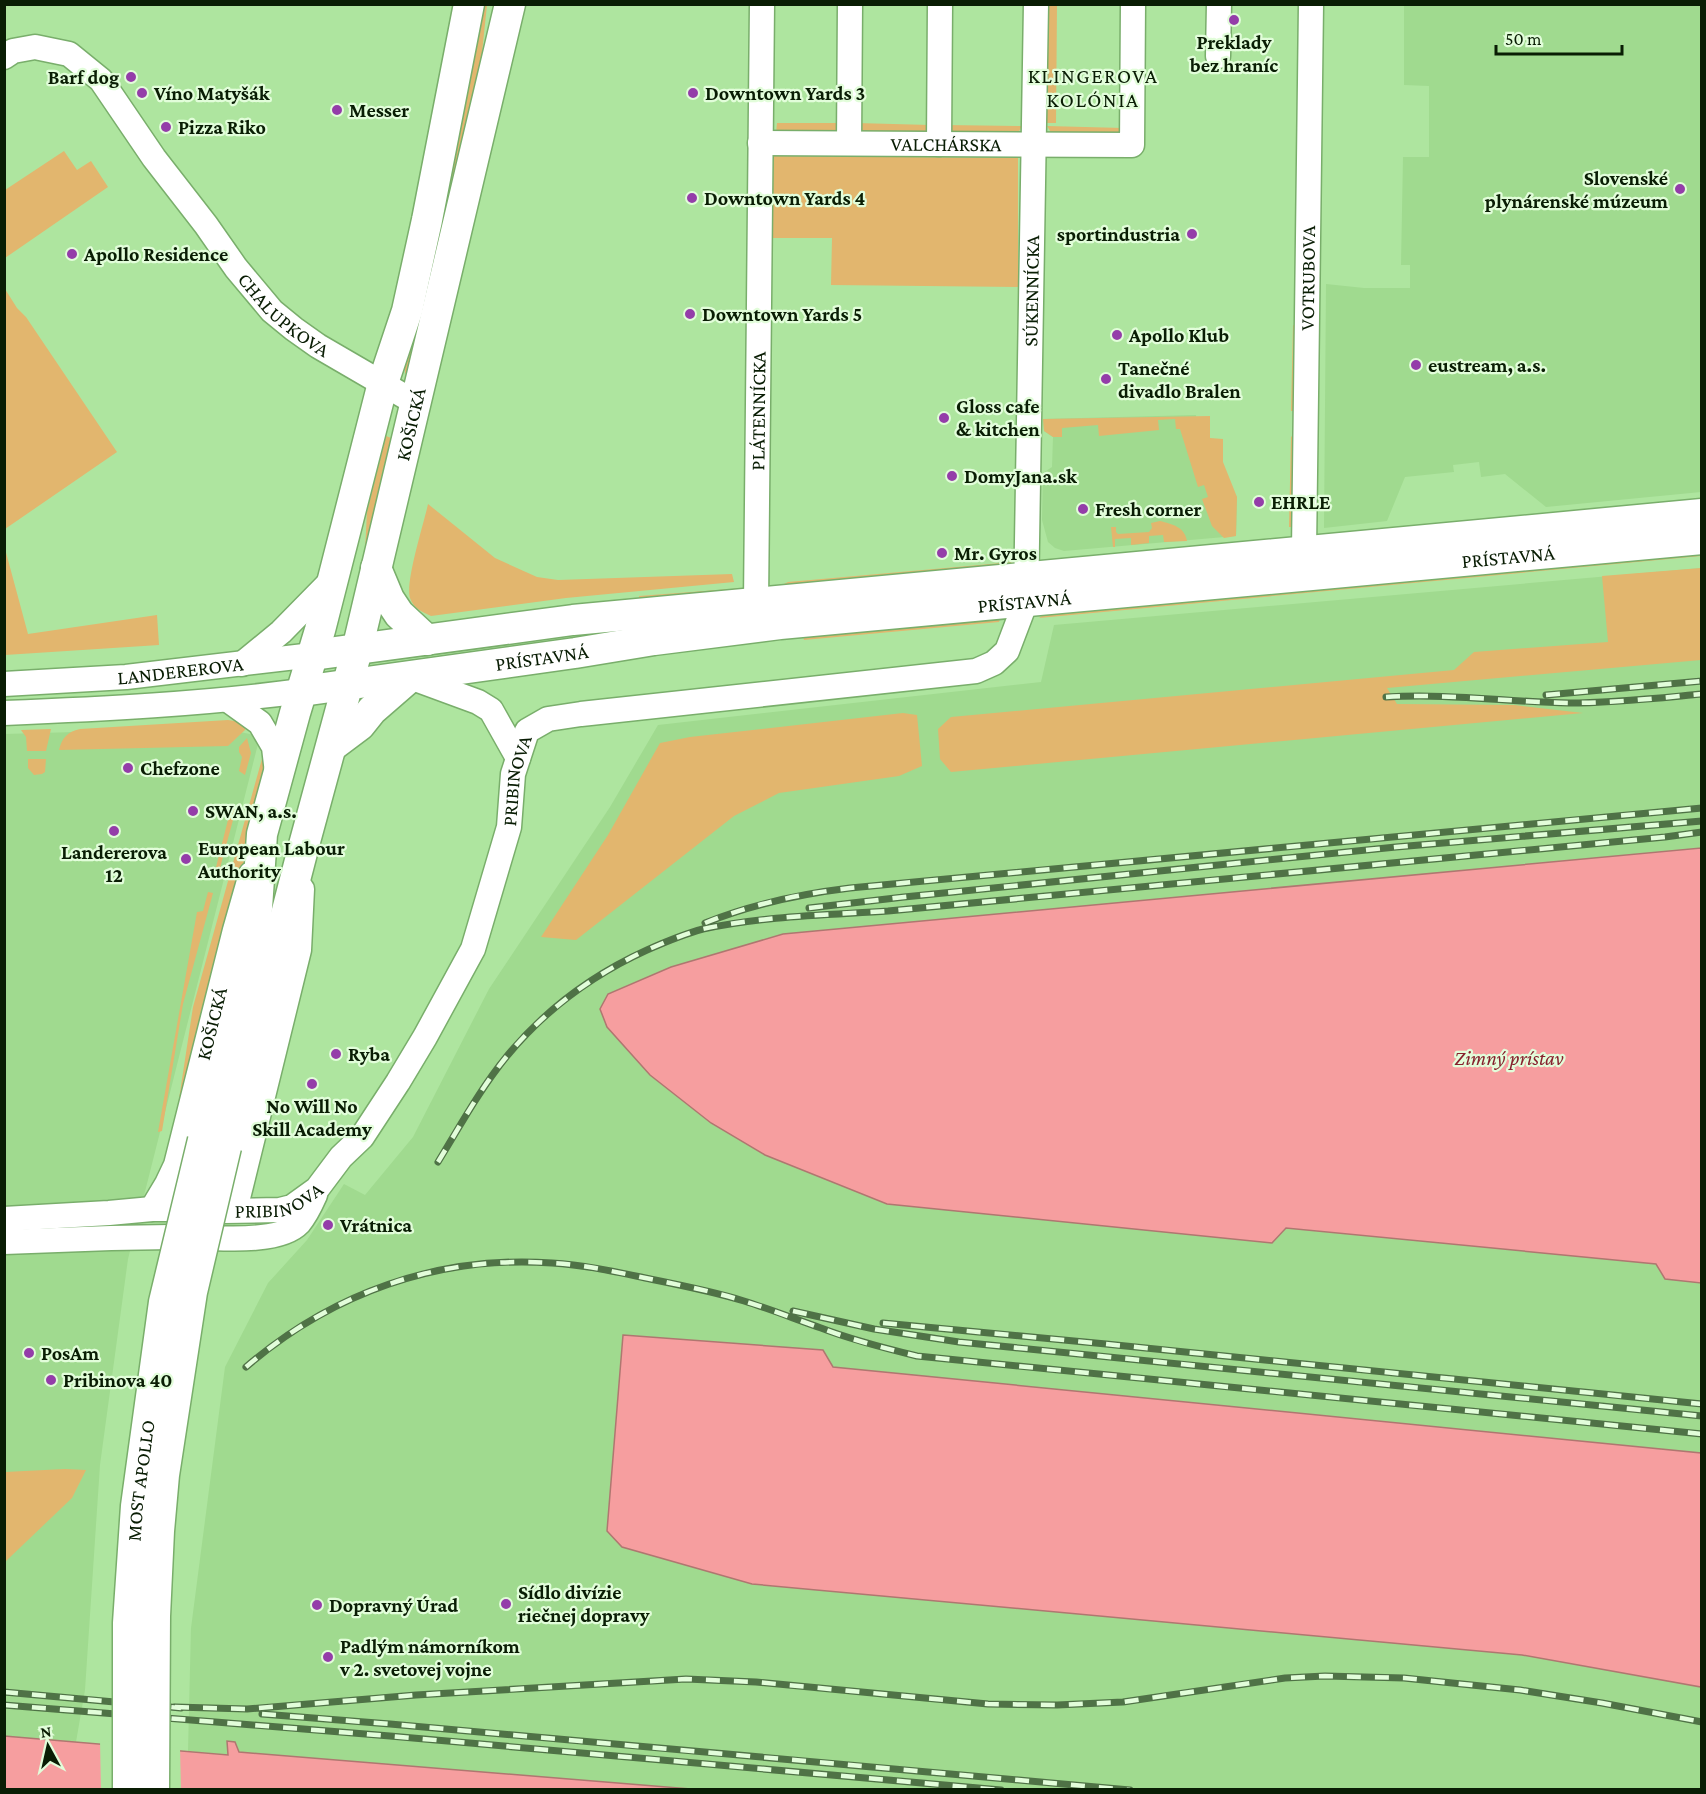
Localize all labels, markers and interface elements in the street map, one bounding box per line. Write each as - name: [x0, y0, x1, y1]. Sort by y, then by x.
- marker: Preklady bez hraníc: [1227, 13, 1241, 27]
- scale bar: [1496, 18, 1622, 56]
- text: 50 m: [1505, 29, 1542, 49]
- place label: Preklady bez hraníc: [1189, 31, 1278, 76]
- district label: KLINGEROVA KOLÓNIA: [1028, 64, 1158, 112]
- place label: Barf dog: [48, 66, 119, 88]
- marker: Barf dog: [124, 70, 138, 84]
- place label: Víno Matyšák: [153, 82, 271, 104]
- place label: Downtown Yards 3: [705, 82, 865, 104]
- marker: Víno Matyšák: [135, 86, 149, 100]
- marker: Downtown Yards 3: [686, 86, 700, 100]
- place label: Messer: [349, 99, 409, 121]
- marker: Messer: [330, 103, 344, 117]
- place label: Pizza Riko: [178, 116, 266, 138]
- marker: Pizza Riko: [159, 120, 173, 134]
- street label: VALCHÁRSKA: [890, 133, 1002, 155]
- place label: Slovenské plynárenské múzeum: [1485, 167, 1668, 212]
- marker: Slovenské plynárenské múzeum: [1673, 182, 1687, 196]
- place label: Downtown Yards 4: [704, 187, 866, 209]
- marker: Downtown Yards 4: [685, 191, 699, 205]
- place label: sportindustria: [1057, 223, 1180, 245]
- street label: VOTRUBOVA: [1296, 225, 1319, 331]
- marker: sportindustria: [1185, 227, 1199, 241]
- street label: SÚKENNÍCKA: [1019, 235, 1043, 347]
- place label: Apollo Residence: [83, 243, 228, 265]
- marker: Apollo Residence: [65, 247, 79, 261]
- street label: CHALUPKOVA: [234, 268, 334, 361]
- place label: Downtown Yards 5: [702, 303, 862, 325]
- marker: Downtown Yards 5: [683, 307, 697, 321]
- place label: Apollo Klub: [1128, 324, 1229, 346]
- marker: Apollo Klub: [1110, 328, 1124, 342]
- street label: PLÁTENNÍCKA: [746, 351, 770, 471]
- place label: eustream, a.s.: [1428, 354, 1546, 376]
- place label: Tanečné divadlo Bralen: [1118, 357, 1241, 402]
- marker: eustream, a.s.: [1409, 358, 1423, 372]
- marker: Tanečné divadlo Bralen: [1099, 372, 1113, 386]
- street label: KOŠICKÁ: [391, 385, 430, 463]
- place label: Gloss cafe & kitchen: [956, 395, 1040, 440]
- marker: Gloss cafe & kitchen: [937, 411, 951, 425]
- place label: DomyJana.sk: [964, 465, 1078, 487]
- marker: DomyJana.sk: [945, 469, 959, 483]
- place label: EHRLE: [1271, 491, 1331, 513]
- marker: EHRLE: [1252, 495, 1266, 509]
- place label: Fresh corner: [1095, 498, 1202, 520]
- marker: Fresh corner: [1076, 502, 1090, 516]
- place label: Mr. Gyros: [954, 542, 1037, 564]
- street label: PRÍSTAVNÁ: [1461, 542, 1556, 572]
- marker: Mr. Gyros: [935, 546, 949, 560]
- street label: PRÍSTAVNÁ: [977, 586, 1072, 617]
- street label: PRÍSTAVNÁ: [494, 640, 590, 675]
- street label: LANDEREROVA: [117, 652, 245, 688]
- street label: PRIBINOVA: [498, 732, 536, 827]
- place label: Chefzone: [140, 757, 220, 779]
- marker: Chefzone: [121, 761, 135, 775]
- place label: SWAN, a.s.: [205, 800, 297, 822]
- marker: SWAN, a.s.: [186, 804, 200, 818]
- marker: Landererova 12: [107, 824, 121, 838]
- place label: European Labour Authority: [197, 837, 345, 882]
- place label: Landererova 12: [61, 841, 167, 886]
- marker: European Labour Authority: [179, 852, 193, 866]
- street label: KOŠICKÁ: [192, 984, 231, 1062]
- place label: Ryba: [348, 1043, 390, 1065]
- water label: Zimný prístav: [1454, 1046, 1564, 1070]
- marker: Ryba: [329, 1047, 343, 1061]
- marker: No Will No Skill Academy: [305, 1077, 319, 1091]
- place label: No Will No Skill Academy: [252, 1095, 372, 1140]
- street label: PRIBINOVA: [235, 1177, 327, 1222]
- place label: Vrátnica: [339, 1214, 412, 1236]
- marker: Vrátnica: [321, 1218, 335, 1232]
- place label: PosAm: [41, 1342, 99, 1364]
- marker: PosAm: [22, 1346, 36, 1360]
- place label: Pribinova 40: [63, 1369, 172, 1391]
- marker: Pribinova 40: [44, 1373, 58, 1387]
- street label: MOST APOLLO: [123, 1419, 159, 1542]
- place label: Sídlo divízie riečnej dopravy: [518, 1581, 650, 1627]
- place label: Dopravný Úrad: [329, 1594, 458, 1616]
- marker: Sídlo divízie riečnej dopravy: [499, 1597, 513, 1611]
- marker: Dopravný Úrad: [310, 1598, 324, 1612]
- place label: Padlým námorníkom v 2. svetovej vojne: [339, 1635, 520, 1681]
- marker: Padlým námorníkom v 2. svetovej vojne: [321, 1650, 335, 1664]
- north arrow: [18, 1716, 78, 1776]
- text: N: [39, 1722, 53, 1741]

